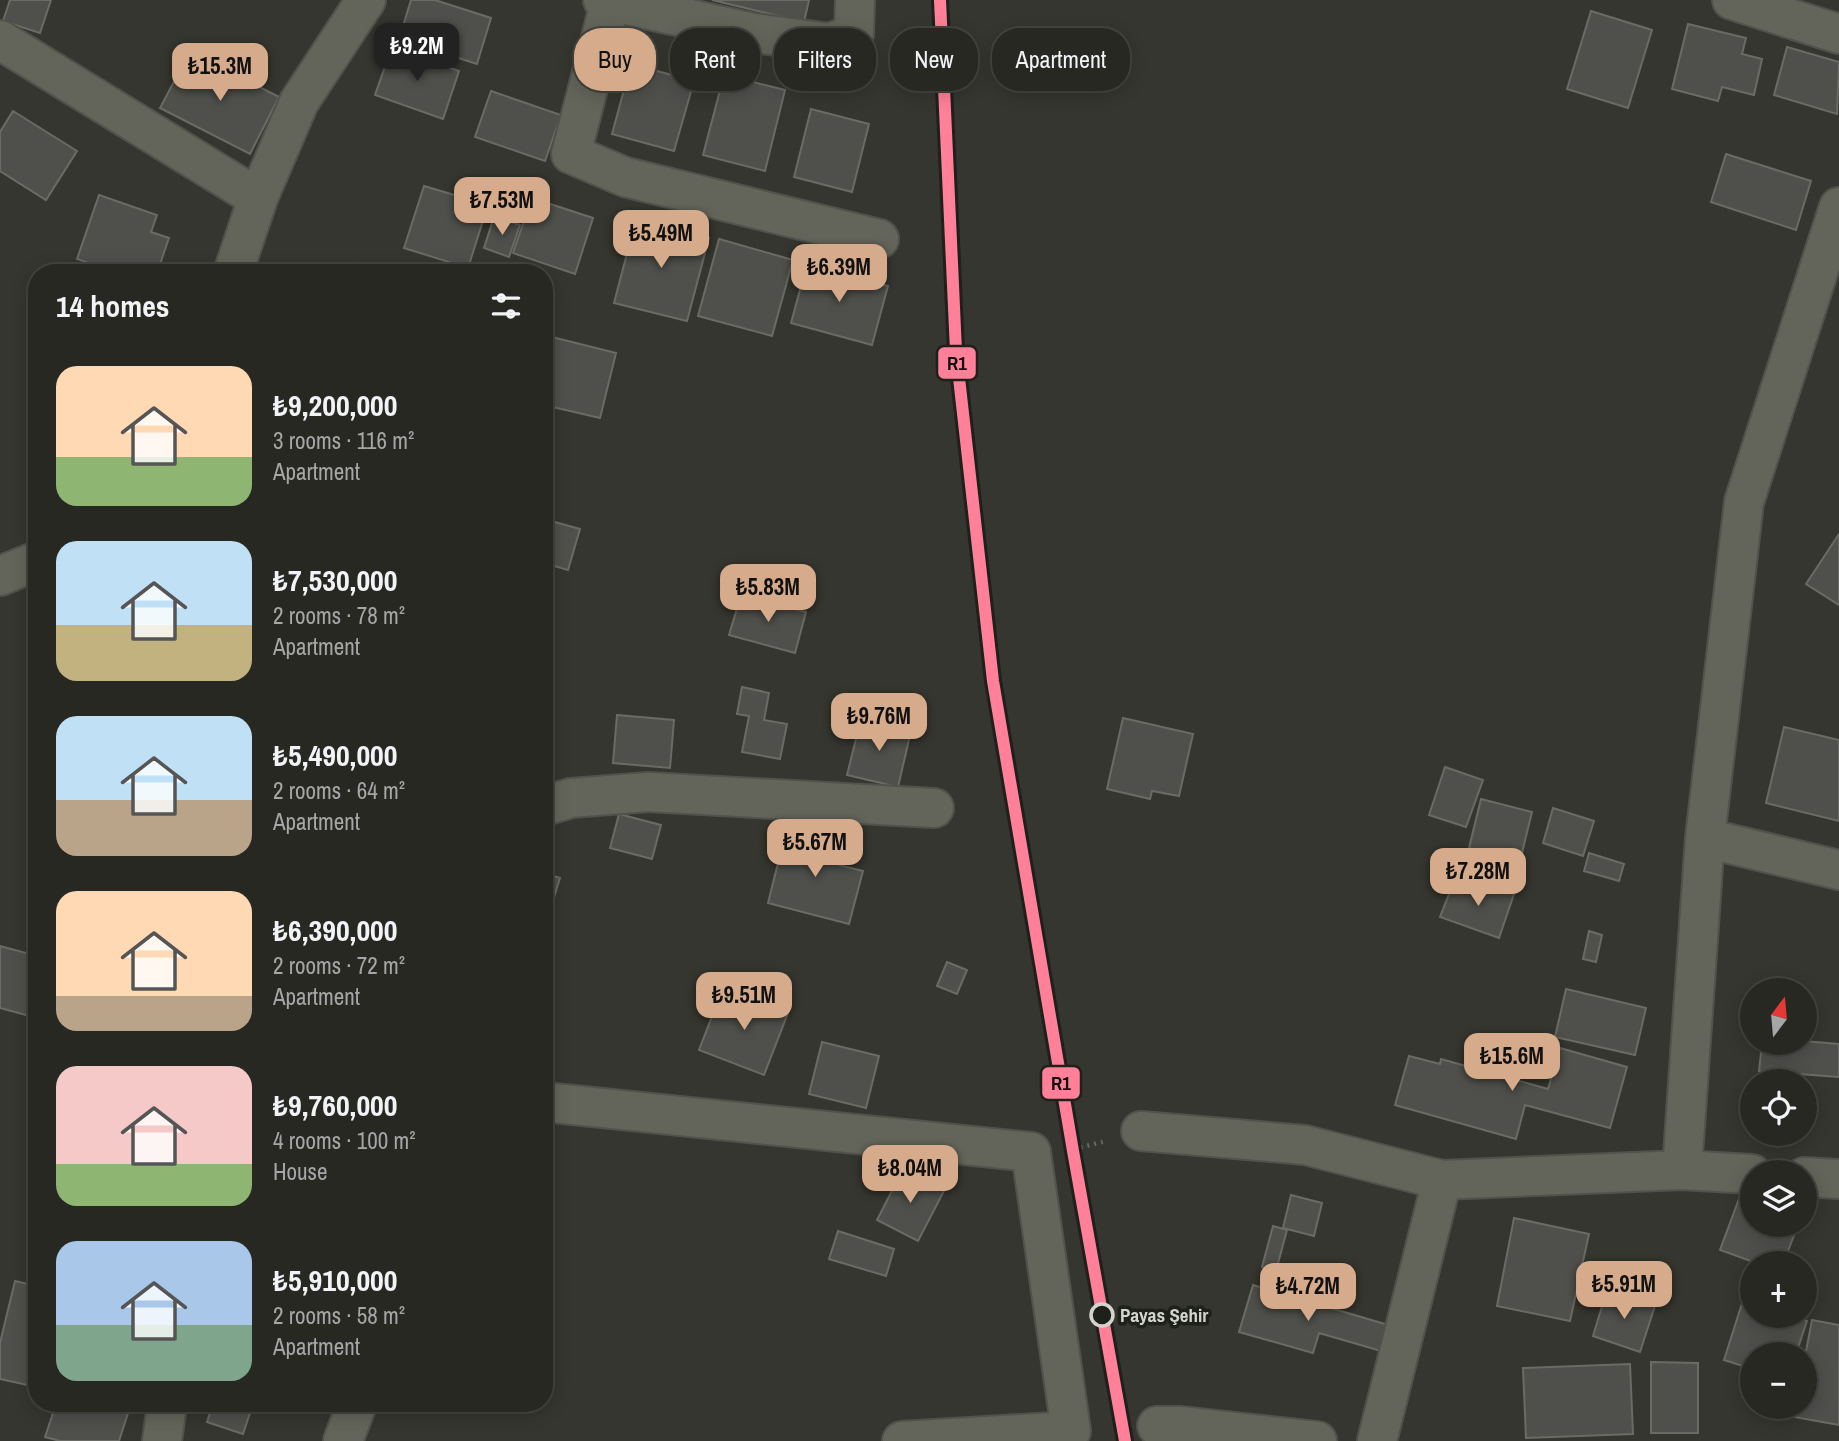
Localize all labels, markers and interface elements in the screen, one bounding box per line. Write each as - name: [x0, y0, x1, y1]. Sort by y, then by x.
- pin: ₺9.2M: [368, 24, 466, 83]
- chip: Buy: [574, 28, 656, 91]
- chip: Rent: [670, 28, 760, 91]
- chip: Filters: [774, 28, 876, 91]
- chip: New: [890, 28, 978, 91]
- chip: Apartment: [992, 28, 1130, 91]
- text: ₺9.2M: [390, 30, 444, 61]
- pin: ₺15.3M: [163, 43, 277, 103]
- text: ₺15.3M: [188, 50, 252, 81]
- pin: ₺7.53M: [445, 177, 559, 237]
- text: ₺7.53M: [470, 184, 534, 215]
- pin: ₺5.49M: [604, 210, 718, 270]
- text: ₺5.49M: [629, 217, 693, 248]
- pin: ₺6.39M: [782, 244, 896, 304]
- text: ₺6.39M: [807, 251, 871, 282]
- text: 14 homes: [56, 286, 170, 326]
- icon: filters: [487, 287, 525, 325]
- line badge: R1: [937, 346, 977, 380]
- text: R1: [947, 350, 967, 376]
- text: ₺9,200,000: [273, 385, 397, 425]
- icon: home: [112, 394, 196, 478]
- text: 3 rooms · 116 m²: [273, 425, 414, 456]
- text: Apartment: [273, 456, 360, 487]
- text: ₺7,530,000: [273, 560, 397, 600]
- pin: ₺5.83M: [711, 564, 825, 624]
- icon: home: [112, 569, 196, 653]
- text: ₺5.83M: [736, 571, 800, 602]
- text: 2 rooms · 78 m²: [273, 600, 405, 631]
- text: Apartment: [273, 631, 360, 662]
- pin: ₺9.76M: [822, 694, 936, 753]
- text: ₺9.76M: [847, 700, 911, 731]
- text: ₺5,490,000: [273, 735, 397, 775]
- icon: home: [112, 744, 196, 828]
- text: 2 rooms · 64 m²: [273, 775, 405, 806]
- text: Apartment: [273, 806, 360, 837]
- pin: ₺5.67M: [758, 820, 872, 879]
- text: ₺5.67M: [783, 826, 847, 857]
- pin: ₺7.28M: [1421, 848, 1535, 908]
- text: ₺7.28M: [1446, 855, 1510, 886]
- text: ₺6,390,000: [273, 910, 397, 950]
- icon: home: [112, 919, 196, 1003]
- text: 2 rooms · 72 m²: [273, 950, 405, 981]
- pin: ₺9.51M: [687, 972, 801, 1032]
- north arrow: [1740, 978, 1816, 1055]
- map controls: [1740, 978, 1817, 1419]
- text: ₺9.51M: [712, 979, 776, 1010]
- text: Apartment: [273, 981, 360, 1012]
- pin: ₺15.6M: [1455, 1034, 1569, 1093]
- text: ₺15.6M: [1480, 1040, 1544, 1071]
- line badge: R1: [1041, 1066, 1081, 1100]
- button: locate: [1740, 1069, 1817, 1146]
- text: R1: [1051, 1070, 1071, 1096]
- text: ₺9,760,000: [273, 1085, 397, 1125]
- icon: home: [112, 1094, 196, 1178]
- text: 4 rooms · 100 m²: [273, 1125, 416, 1156]
- pin: ₺8.04M: [853, 1146, 967, 1205]
- text: ₺8.04M: [878, 1152, 942, 1183]
- text: House: [273, 1156, 328, 1187]
- button: layers: [1740, 1160, 1817, 1237]
- button: +: [1740, 1251, 1817, 1328]
- text: ₺5,910,000: [273, 1260, 397, 1300]
- pin: ₺5.91M: [1567, 1262, 1681, 1321]
- pin: ₺4.72M: [1251, 1264, 1365, 1323]
- text: ₺5.91M: [1592, 1268, 1656, 1299]
- icon: home: [112, 1269, 196, 1353]
- text: ₺4.72M: [1276, 1270, 1340, 1301]
- text: 2 rooms · 58 m²: [273, 1300, 405, 1331]
- place label: Payas Şehi̇r: [1120, 1302, 1208, 1328]
- marker: Payas Şehi̇r: [1090, 1303, 1114, 1327]
- text: Apartment: [273, 1331, 360, 1362]
- button: −: [1740, 1342, 1817, 1419]

